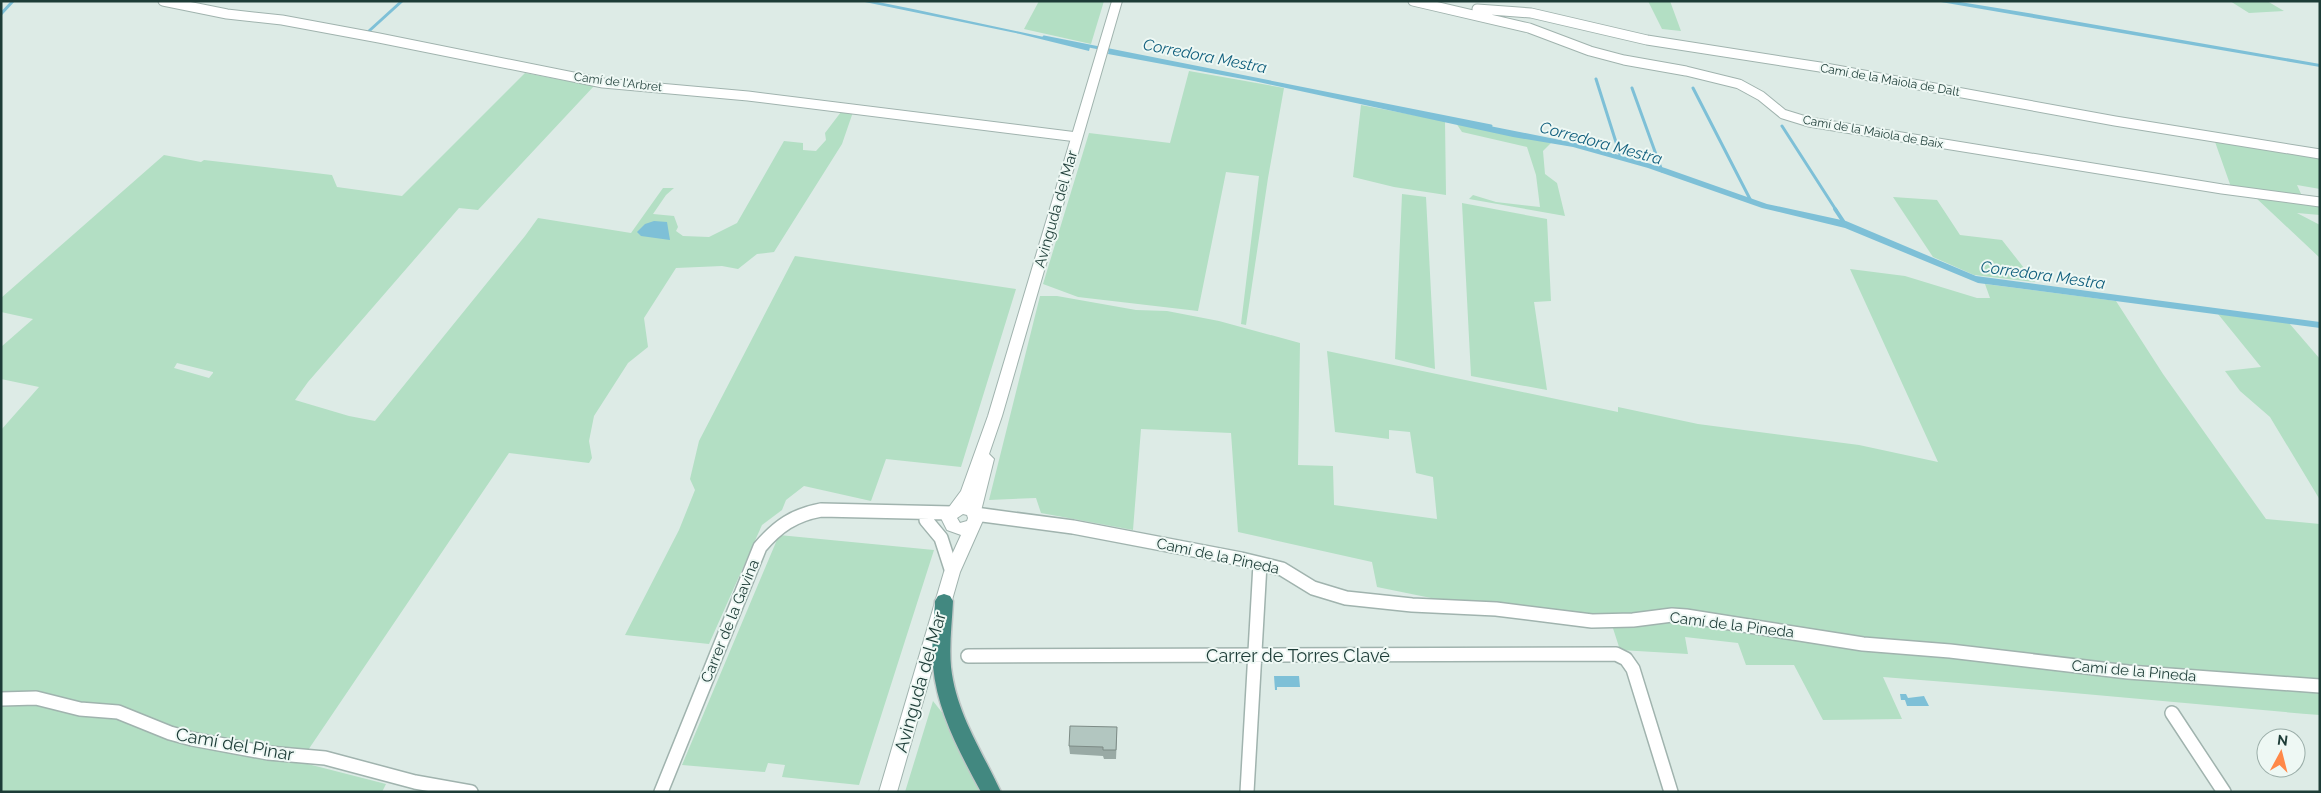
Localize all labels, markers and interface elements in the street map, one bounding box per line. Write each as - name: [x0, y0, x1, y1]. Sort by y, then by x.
- water label: Corredora Mestra: [1141, 35, 1269, 77]
- street label: Camí de la Maiola de Dalt: [1819, 61, 1961, 99]
- street label: Camí de l'Arbret: [573, 70, 663, 94]
- street label: Camí de la Maiola de Baix: [1802, 113, 1944, 151]
- water label: Corredora Mestra: [1538, 118, 1665, 169]
- street label: Avinguda del Mar: [1031, 148, 1082, 270]
- water label: Corredora Mestra: [1979, 257, 2107, 293]
- street label: Camí de la Pineda: [1155, 534, 1281, 578]
- street label: Carrer de la Gavina: [697, 557, 763, 685]
- street label: Camí de la Pineda: [1669, 608, 1795, 642]
- street label: Avinguda del Mar: [890, 609, 950, 755]
- street label: Carrer de Torres Clavé: [1206, 645, 1390, 666]
- street label: Camí de la Pineda: [2071, 657, 2197, 685]
- street label: Camí del Pinar: [174, 723, 296, 765]
- north arrow: [2256, 728, 2306, 778]
- text: N: [2276, 732, 2289, 749]

